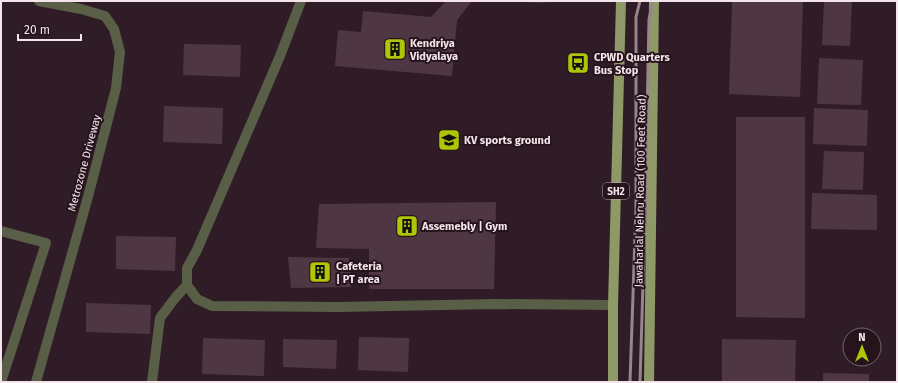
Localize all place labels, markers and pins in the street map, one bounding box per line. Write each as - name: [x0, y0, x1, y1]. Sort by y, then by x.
- building icon: Kendriya Vidyalaya: [382, 36, 408, 62]
- place label: Kendriya Vidyalaya: [409, 37, 458, 63]
- bus stop icon: CPWD Quarters Bus Stop: [565, 50, 591, 76]
- place label: CPWD Quarters Bus Stop: [594, 51, 671, 77]
- school or university icon: KV sports ground: [436, 127, 462, 153]
- place label: KV sports ground: [464, 134, 551, 147]
- building icon: Assemebly | Gym: [394, 213, 420, 239]
- place label: Assemebly | Gym: [421, 220, 507, 233]
- building icon: Cafeteria | PT area: [307, 259, 333, 285]
- place label: Cafeteria | PT area: [336, 260, 382, 286]

